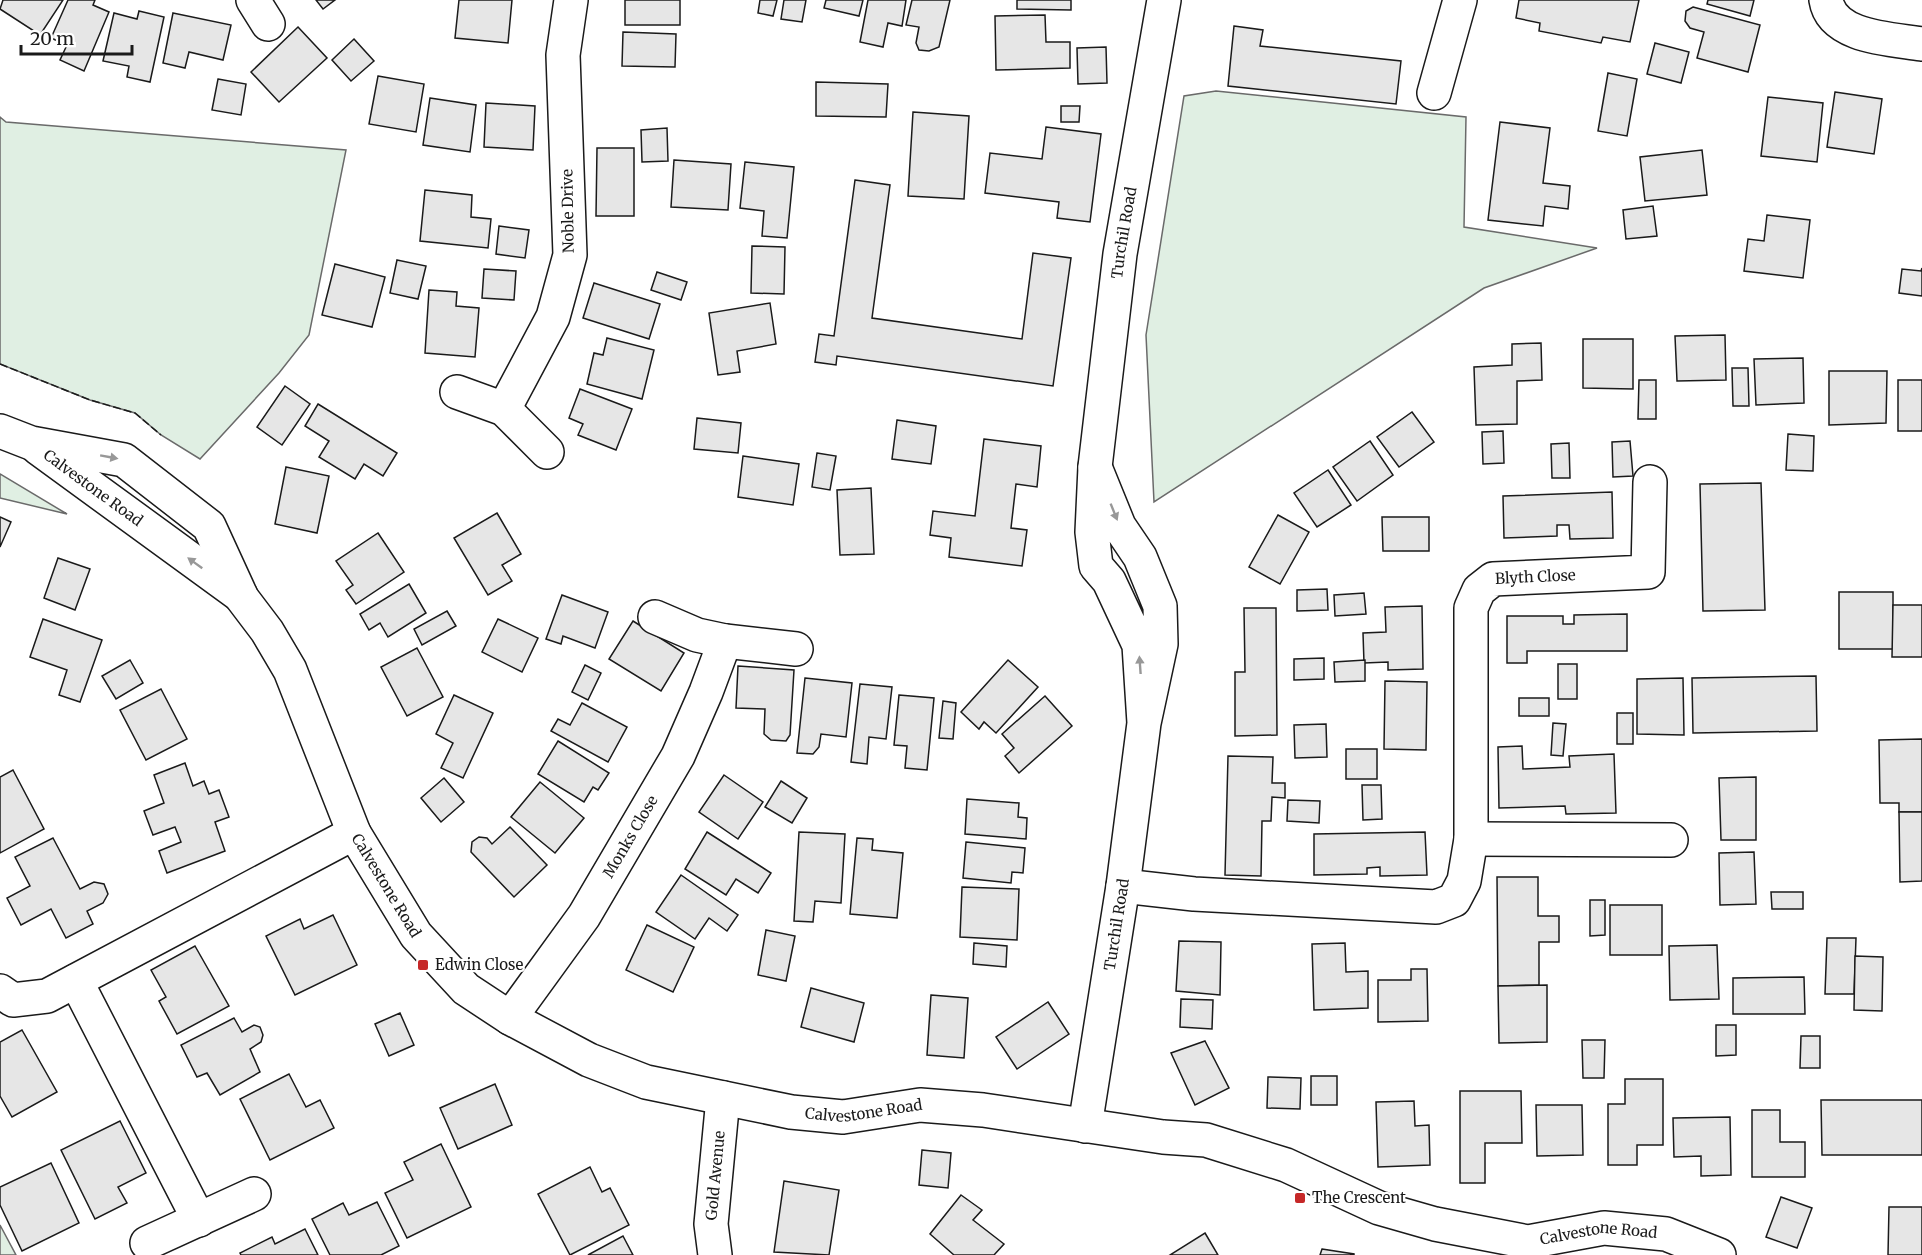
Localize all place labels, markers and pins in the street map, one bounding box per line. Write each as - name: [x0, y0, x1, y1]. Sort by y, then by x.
- place label: Edwin Close: [435, 955, 523, 974]
- marker: Edwin Close: [416, 958, 430, 972]
- place label: The Crescent: [1312, 1188, 1406, 1207]
- marker: The Crescent: [1293, 1191, 1307, 1205]

